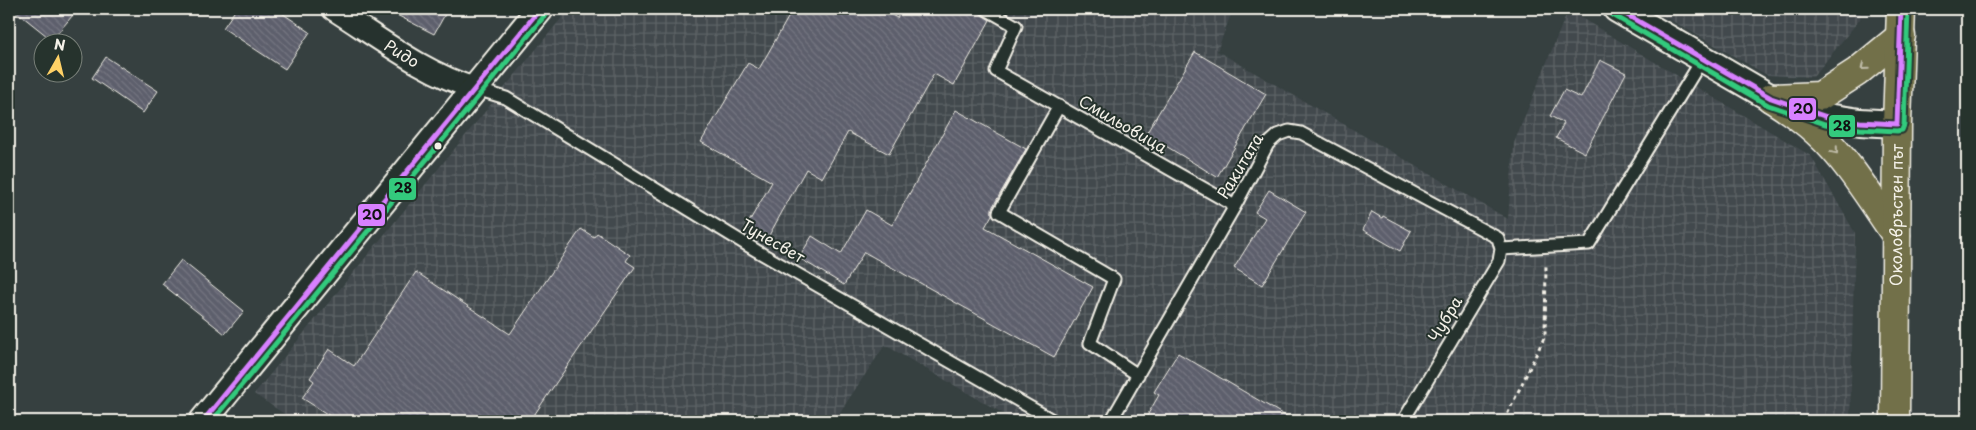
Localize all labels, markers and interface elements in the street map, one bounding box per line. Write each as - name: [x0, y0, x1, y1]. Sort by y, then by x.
- north arrow: [32, 32, 82, 82]
- text: N: [53, 33, 67, 56]
- street label: Ридо: [380, 33, 424, 73]
- one-way arrow: [1860, 61, 1869, 70]
- street label: Смильовица: [1075, 88, 1172, 158]
- line badge: 20: [1788, 97, 1817, 121]
- text: 20: [1793, 98, 1813, 119]
- line badge: 28: [1828, 114, 1856, 138]
- text: 28: [1833, 115, 1852, 136]
- street label: Ракитата: [1210, 128, 1268, 203]
- unlabelled marker: [433, 141, 443, 151]
- street label: Околовръстен път: [1883, 143, 1908, 286]
- one-way arrow: [1829, 146, 1838, 155]
- line badge: 28: [388, 177, 417, 201]
- text: 28: [394, 177, 413, 198]
- line badge: 20: [357, 203, 386, 227]
- text: 20: [362, 204, 382, 225]
- street label: Тунесвет: [737, 212, 810, 268]
- street label: Чубра: [1421, 291, 1467, 346]

